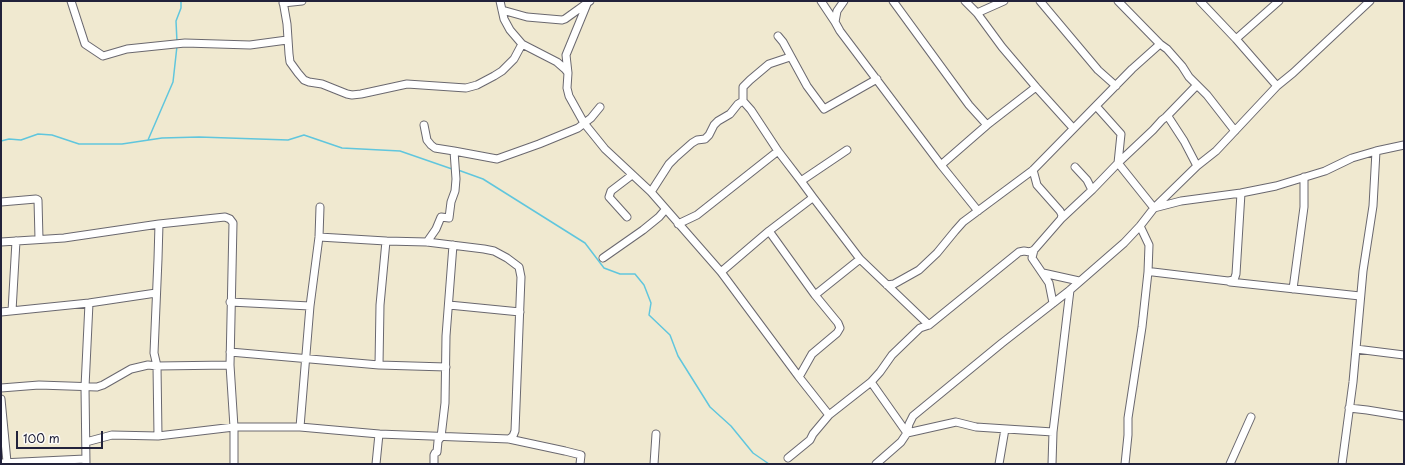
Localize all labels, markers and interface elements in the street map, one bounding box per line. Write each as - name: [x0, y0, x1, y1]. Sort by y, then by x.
- scale bar: [18, 423, 105, 449]
- text: 100 m: [23, 429, 60, 447]

